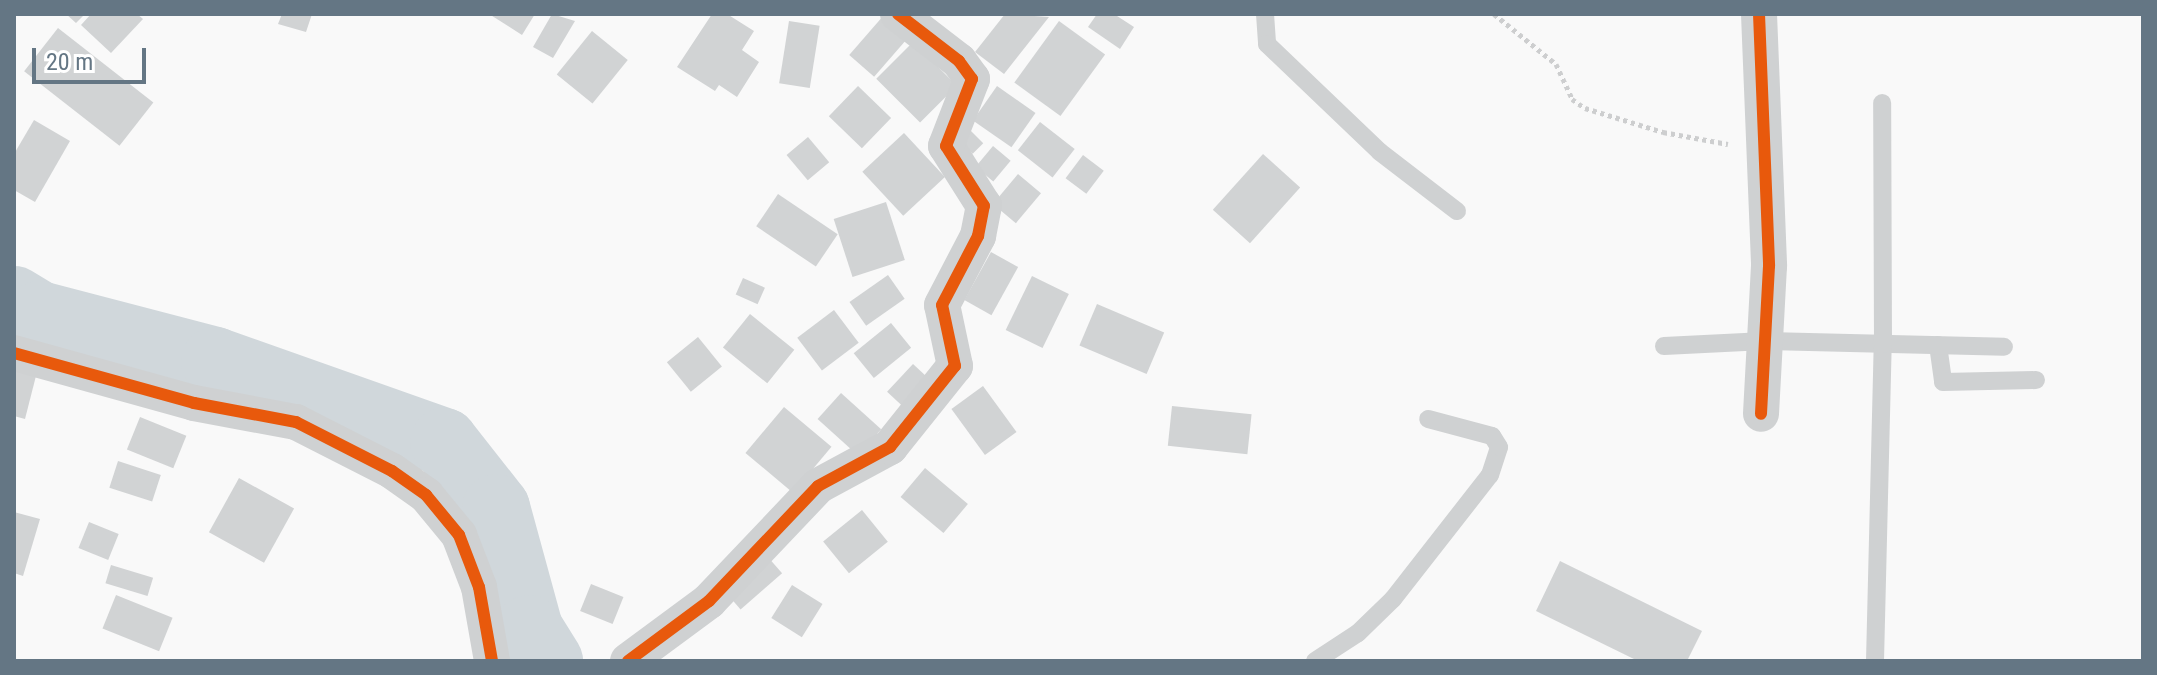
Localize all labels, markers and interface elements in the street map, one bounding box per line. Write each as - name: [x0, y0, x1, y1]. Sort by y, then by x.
- scale bar: [36, 32, 150, 82]
- text: 20 m: [46, 48, 93, 76]

